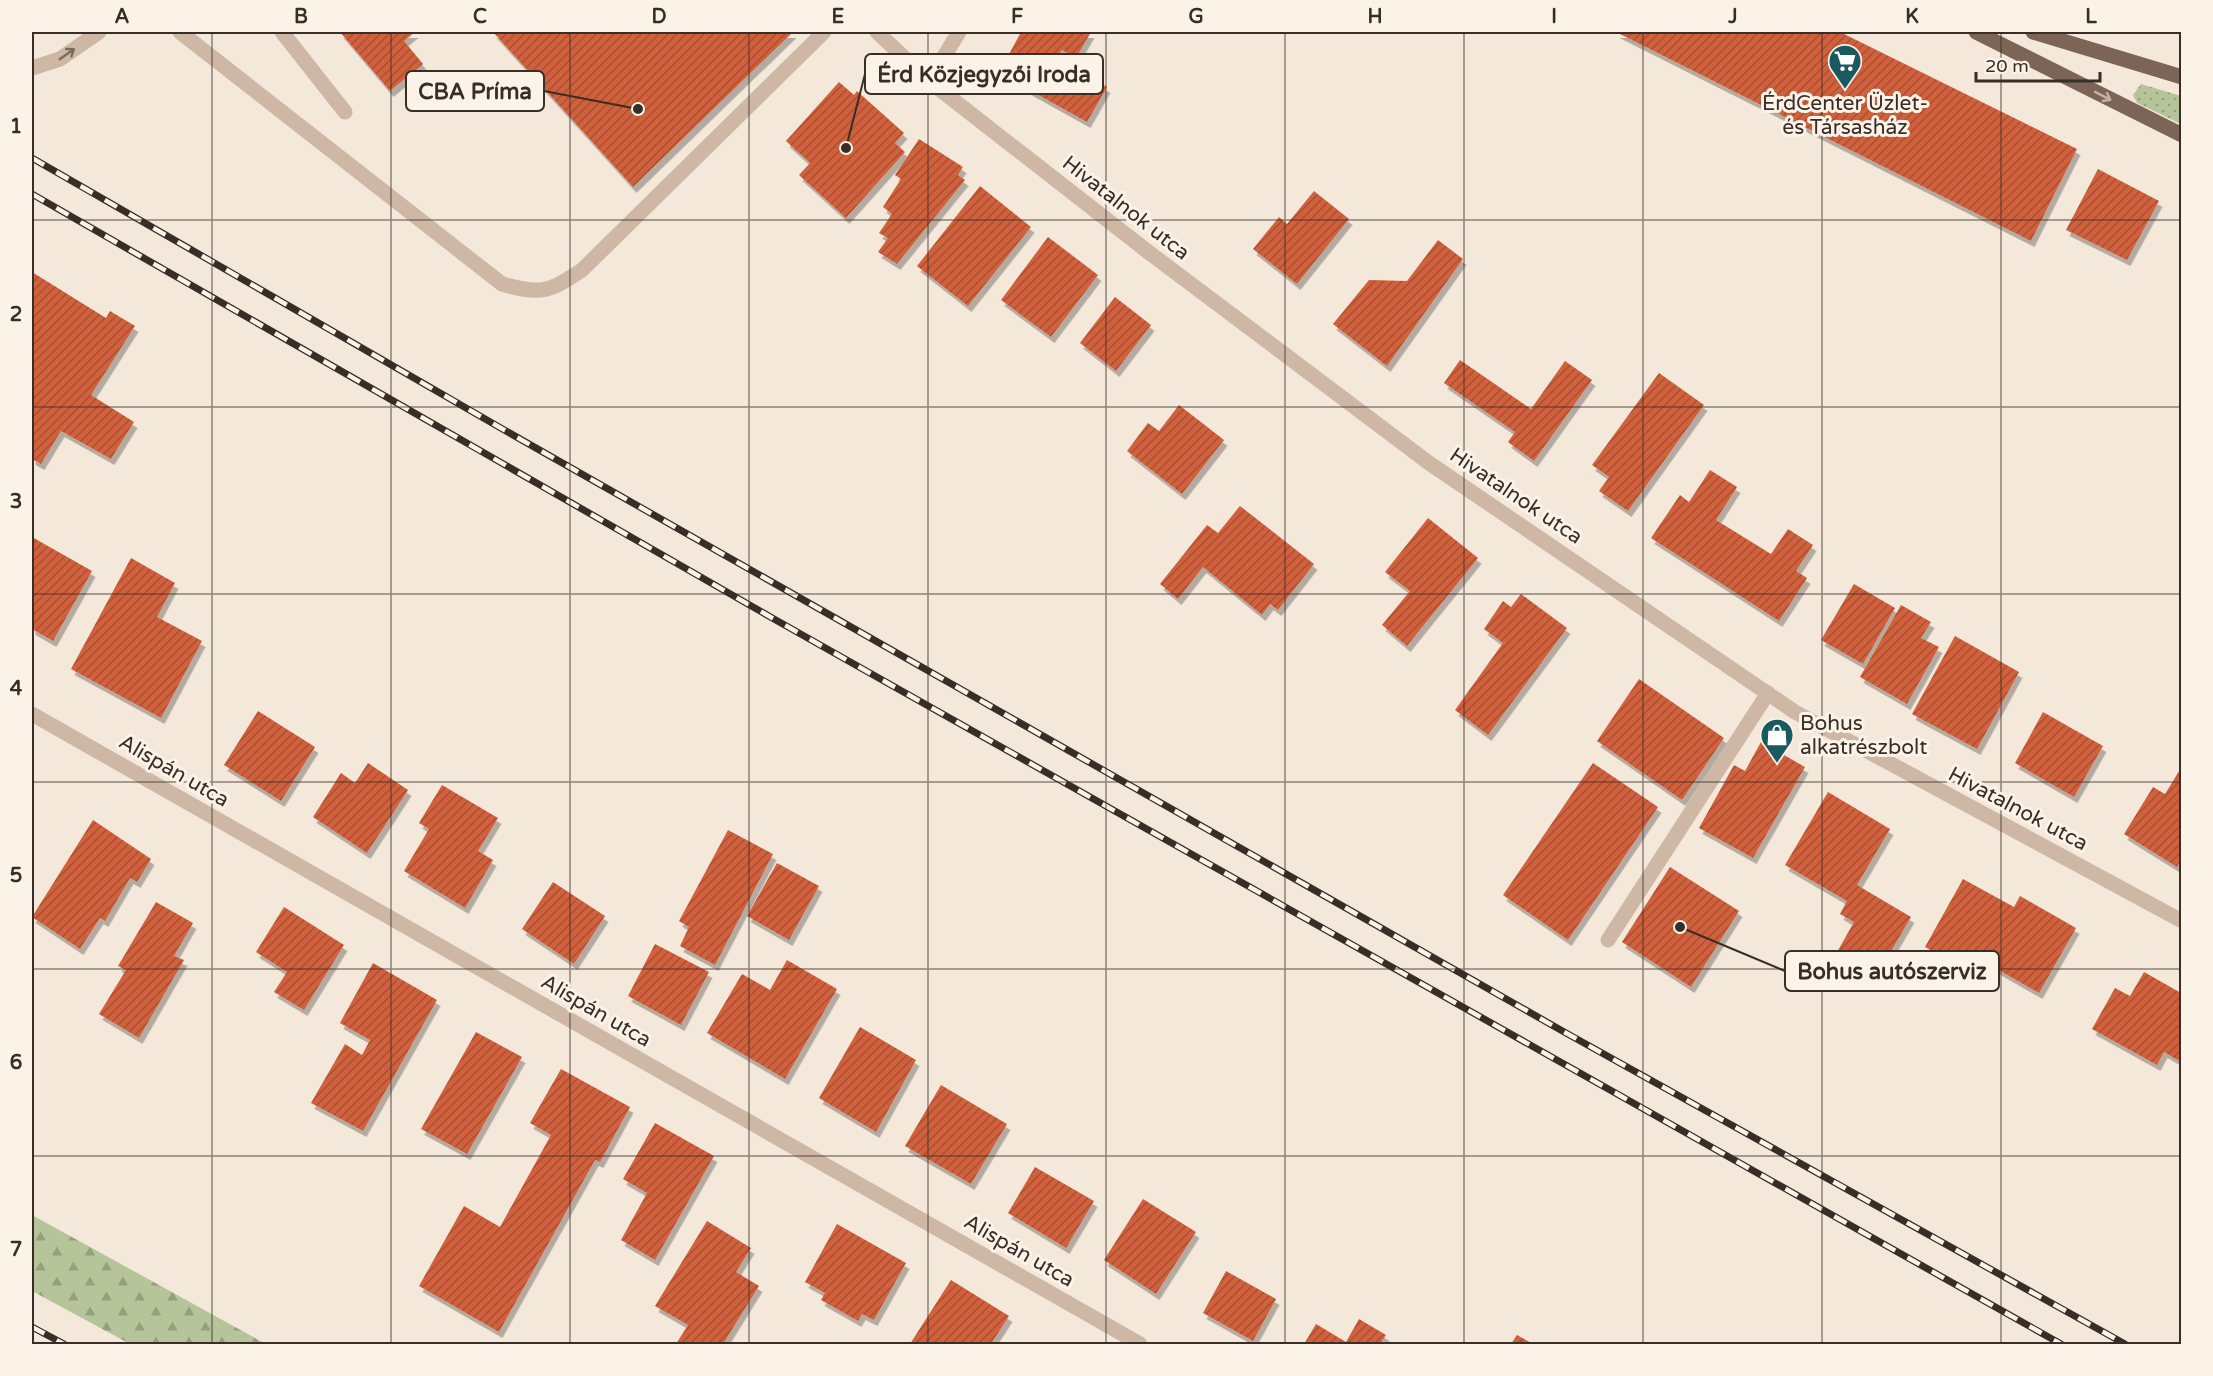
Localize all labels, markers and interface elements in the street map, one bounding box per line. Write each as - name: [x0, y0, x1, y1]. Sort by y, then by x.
- text: A: [115, 5, 130, 29]
- text: B: [294, 5, 308, 29]
- text: C: [473, 5, 487, 29]
- text: D: [651, 5, 667, 29]
- text: E: [832, 5, 845, 29]
- text: F: [1011, 5, 1023, 29]
- text: G: [1188, 5, 1204, 29]
- text: H: [1367, 5, 1383, 29]
- text: I: [1551, 5, 1557, 29]
- text: J: [1727, 5, 1738, 29]
- text: K: [1905, 5, 1919, 29]
- text: L: [2085, 5, 2097, 29]
- supermarket icon: ÉrdCenter Üzlet- és Társasház: [1827, 43, 1863, 90]
- scale bar: [1976, 45, 2100, 83]
- one-way arrow: [58, 48, 75, 60]
- callout: Érd Közjegyzői Iroda: [865, 54, 1103, 94]
- text: 20 m: [1985, 55, 2029, 77]
- text: Érd Közjegyzői Iroda: [877, 61, 1091, 88]
- callout: CBA Príma: [406, 71, 544, 111]
- text: CBA Príma: [418, 79, 532, 105]
- one-way arrow: [2094, 90, 2111, 102]
- place label: ÉrdCenter Üzlet- és Társasház: [1762, 91, 1928, 140]
- text: 1: [10, 115, 22, 139]
- street label: Hivatalnok utca: [1057, 151, 1195, 265]
- text: 2: [10, 303, 22, 327]
- street label: Hivatalnok utca: [1445, 442, 1587, 550]
- text: 3: [10, 490, 22, 514]
- text: 4: [10, 677, 23, 701]
- place label: Bohus alkatrészbolt: [1800, 711, 1927, 760]
- shop icon: Bohus alkatrészbolt: [1759, 717, 1795, 764]
- street label: Alispán utca: [114, 729, 234, 813]
- street label: Hivatalnok utca: [1944, 762, 2092, 856]
- text: 5: [10, 864, 22, 888]
- callout: Bohus autószerviz: [1785, 951, 1999, 991]
- text: Bohus autószerviz: [1797, 959, 1987, 985]
- street label: Alispán utca: [536, 969, 656, 1053]
- text: 6: [10, 1051, 22, 1075]
- street label: Alispán utca: [959, 1209, 1079, 1293]
- text: 7: [10, 1238, 22, 1262]

